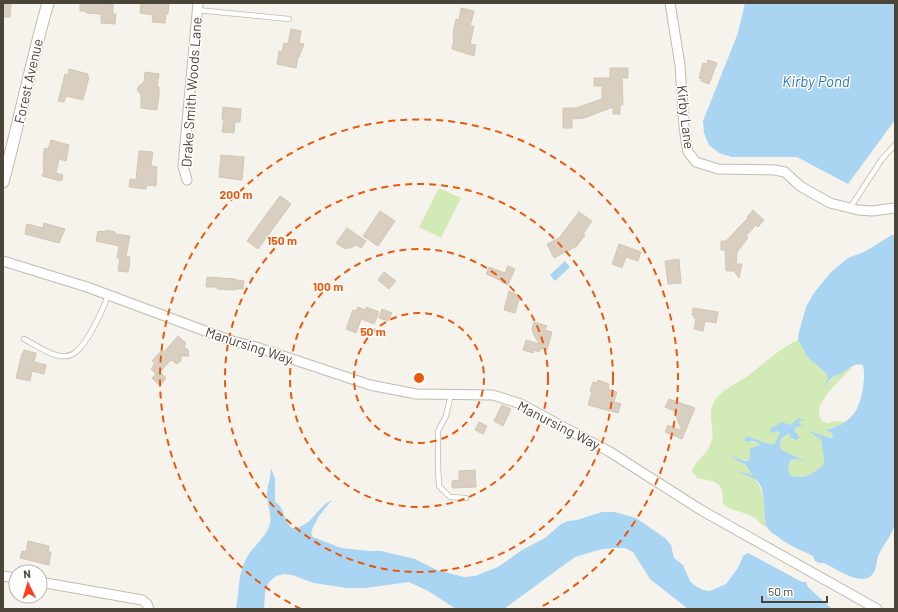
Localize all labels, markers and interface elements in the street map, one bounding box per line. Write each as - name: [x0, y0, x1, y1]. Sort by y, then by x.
- street label: Drake Smith Woods Lane: [177, 16, 205, 168]
- street label: Forest Avenue: [10, 37, 46, 125]
- water label: Kirby Pond: [782, 72, 850, 90]
- street label: Kirby Lane: [674, 84, 698, 150]
- text: 200 m: [220, 187, 252, 201]
- text: 150 m: [267, 233, 297, 247]
- text: 100 m: [313, 279, 343, 293]
- street label: Manursing Way: [203, 323, 295, 367]
- text: 50 m: [360, 324, 386, 338]
- centre of rings: [412, 371, 426, 385]
- street label: Manursing Way: [515, 397, 604, 453]
- north arrow: [8, 564, 48, 604]
- text: N: [23, 567, 31, 580]
- scale bar: [762, 578, 827, 604]
- text: 50 m: [768, 584, 793, 598]

